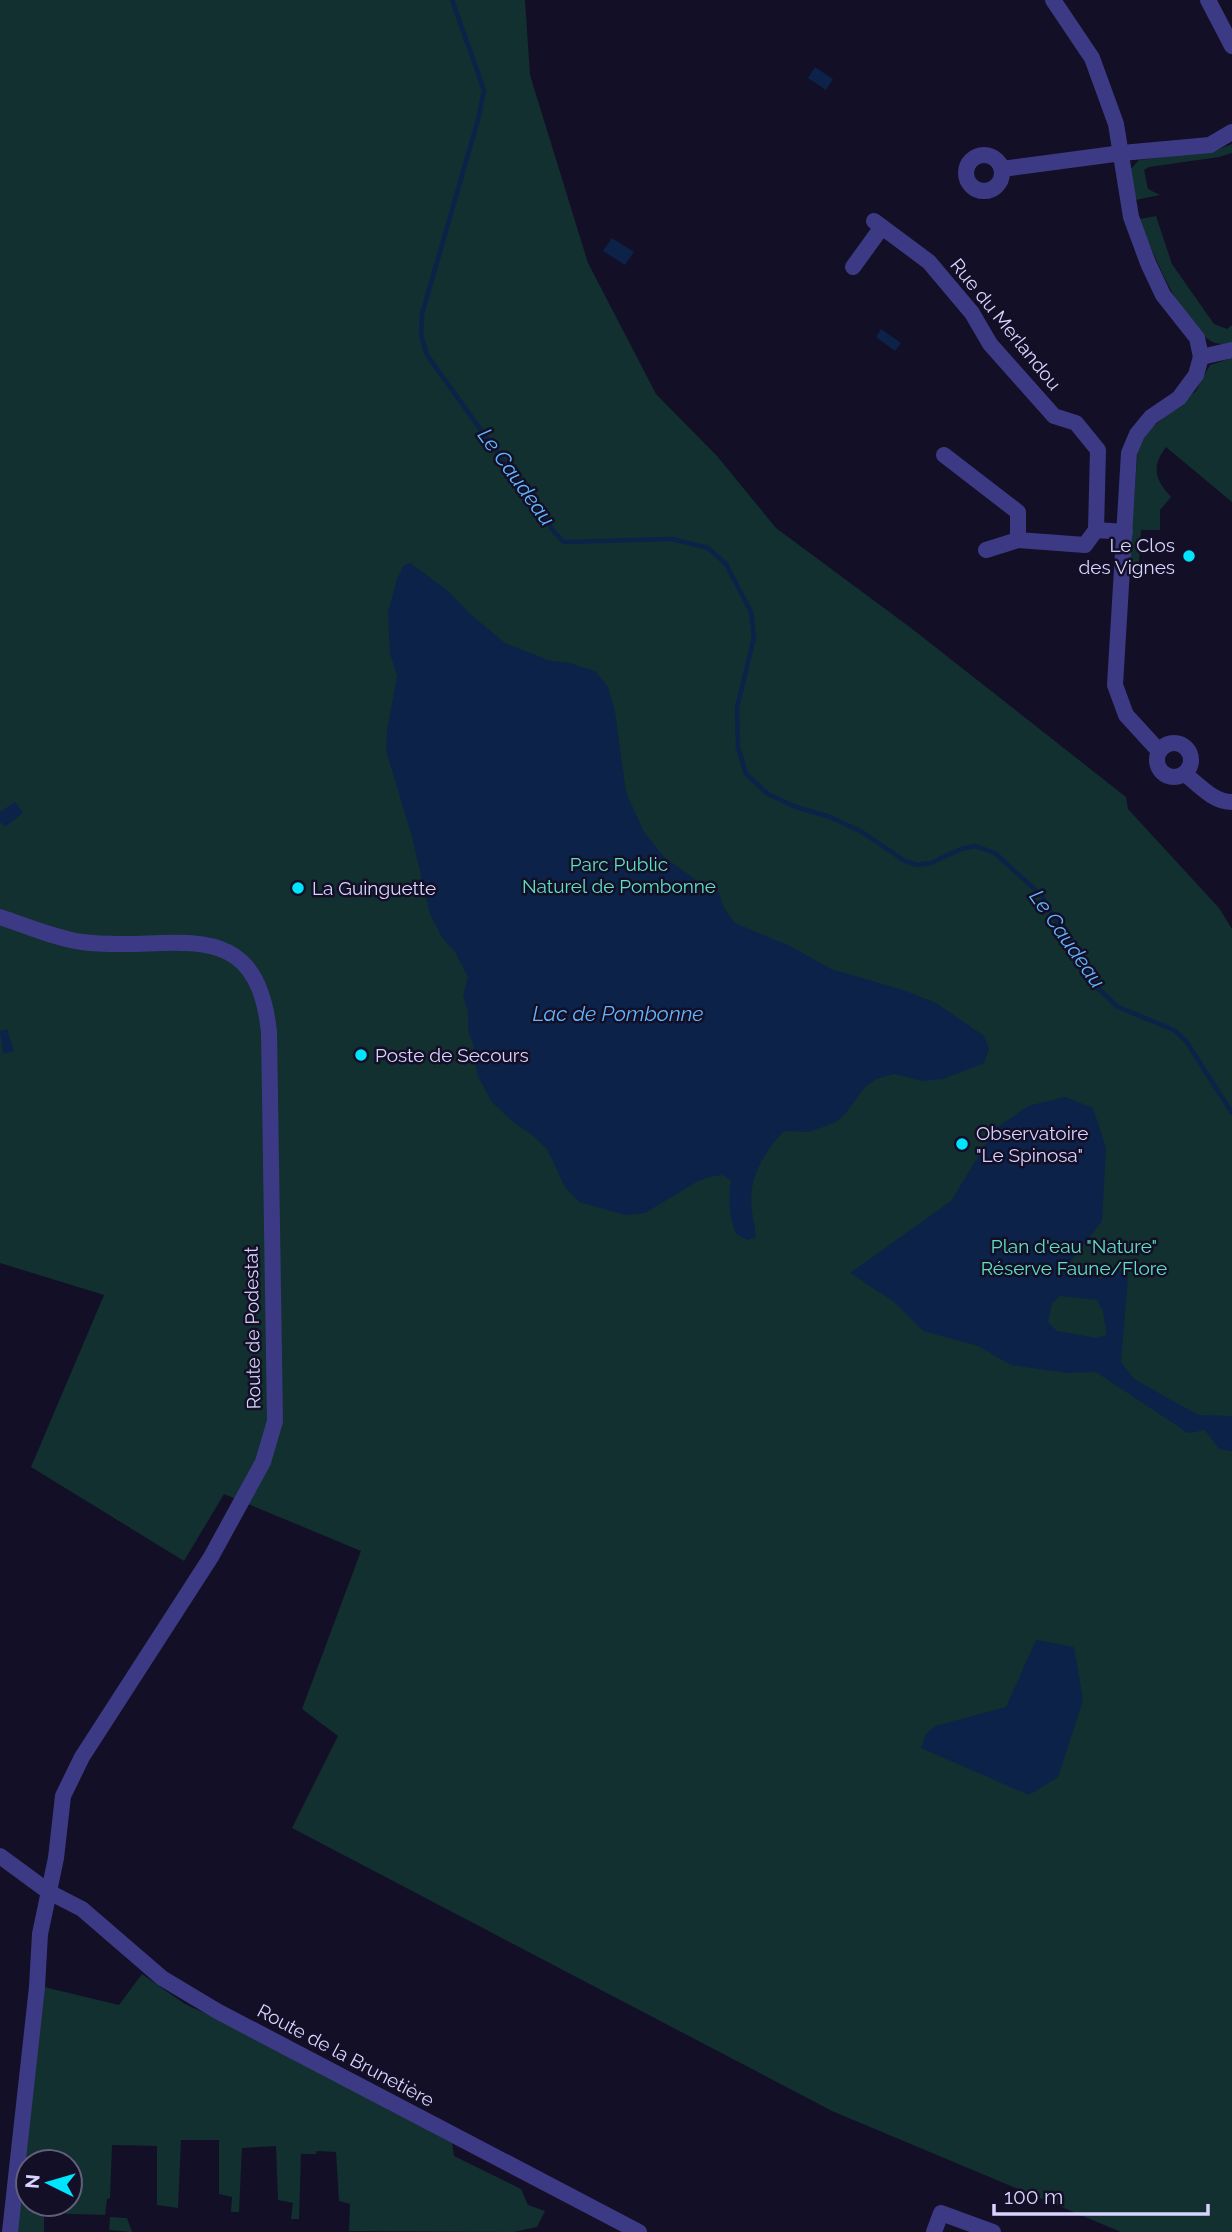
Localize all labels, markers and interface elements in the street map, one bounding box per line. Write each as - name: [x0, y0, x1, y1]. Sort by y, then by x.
- street label: Rue du Merlandou: [946, 254, 1066, 394]
- water label: Le Caudeau: [473, 423, 560, 530]
- place label: Le Clos des Vignes: [1078, 534, 1175, 578]
- marker: Le Clos des Vignes: [1181, 548, 1197, 564]
- park label: Parc Public Naturel de Pombonne: [522, 853, 716, 897]
- place label: La Guinguette: [312, 877, 436, 899]
- marker: La Guinguette: [290, 880, 306, 896]
- water label: Le Caudeau: [1024, 885, 1110, 993]
- water label: Lac de Pombonne: [532, 1001, 704, 1026]
- place label: Poste de Secours: [375, 1044, 529, 1066]
- marker: Poste de Secours: [353, 1047, 369, 1063]
- place label: Observatoire "Le Spinosa": [976, 1122, 1088, 1166]
- marker: Observatoire "Le Spinosa": [954, 1136, 970, 1152]
- park label: Plan d'eau "Nature" Réserve Faune/Flore: [981, 1235, 1167, 1279]
- street label: Route de Podestat: [240, 1246, 264, 1410]
- street label: Route de la Brunetière: [254, 1999, 438, 2111]
- north arrow: [14, 2148, 84, 2218]
- scale bar: [994, 2172, 1208, 2216]
- text: N: [20, 2173, 44, 2190]
- text: 100 m: [1004, 2184, 1063, 2209]

